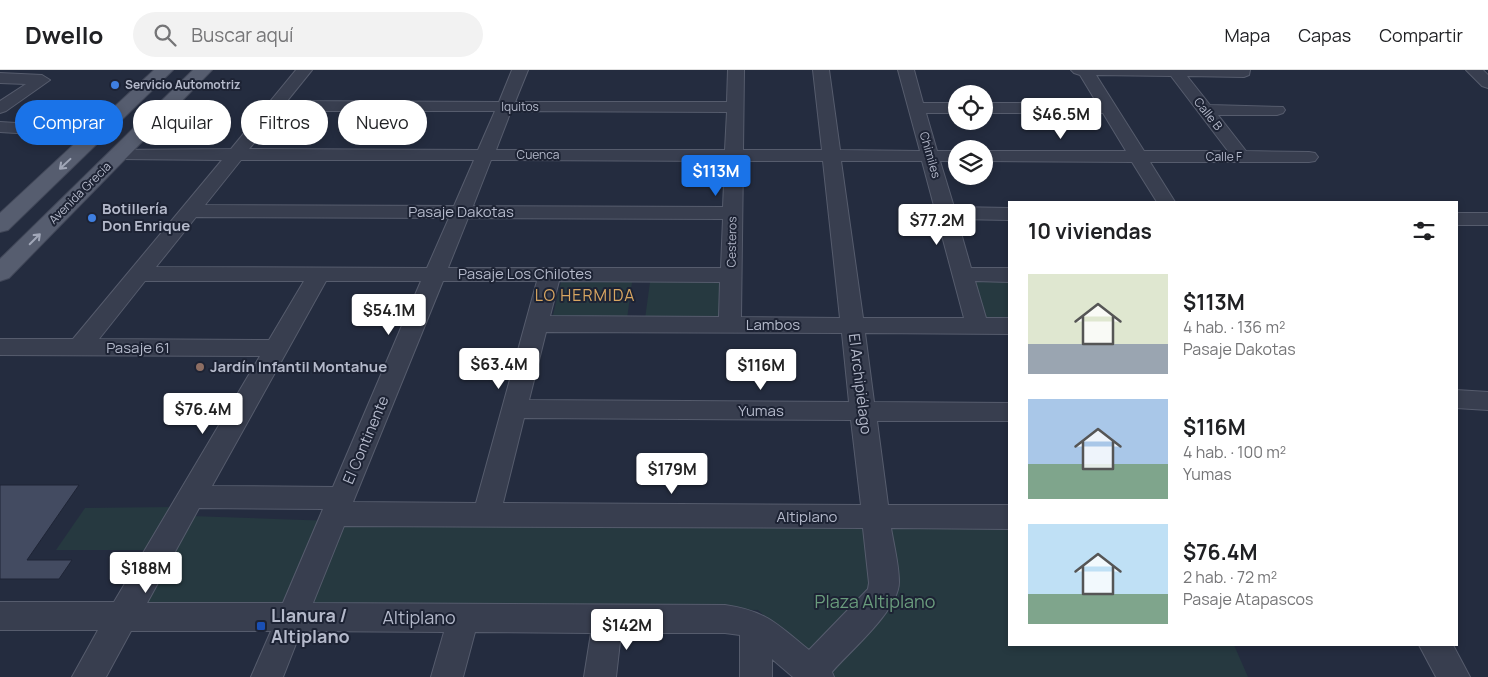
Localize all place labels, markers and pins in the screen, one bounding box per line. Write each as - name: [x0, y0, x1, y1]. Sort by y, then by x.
- place label: Servicio Automotriz: [125, 76, 241, 93]
- marker: Servicio Automotriz: [109, 79, 121, 91]
- pin: $46.5M: [1020, 98, 1102, 140]
- pin: $113M: [681, 154, 751, 197]
- place label: Botillería Don Enrique: [102, 198, 190, 236]
- pin: $77.2M: [896, 204, 978, 246]
- marker: Botillería Don Enrique: [86, 212, 98, 224]
- pin: $54.1M: [348, 294, 430, 336]
- pin: $63.4M: [458, 348, 540, 390]
- pin: $116M: [726, 348, 796, 391]
- place label: Jardín Infantil Montahue: [210, 356, 387, 377]
- marker: Jardín Infantil Montahue: [194, 361, 206, 373]
- pin: $76.4M: [162, 392, 244, 435]
- pin: $179M: [637, 452, 707, 495]
- pin: $188M: [111, 552, 181, 594]
- place label: Llanura / Altiplano: [271, 603, 350, 648]
- pin: $142M: [592, 608, 662, 651]
- marker: Llanura / Altiplano: [255, 620, 267, 632]

